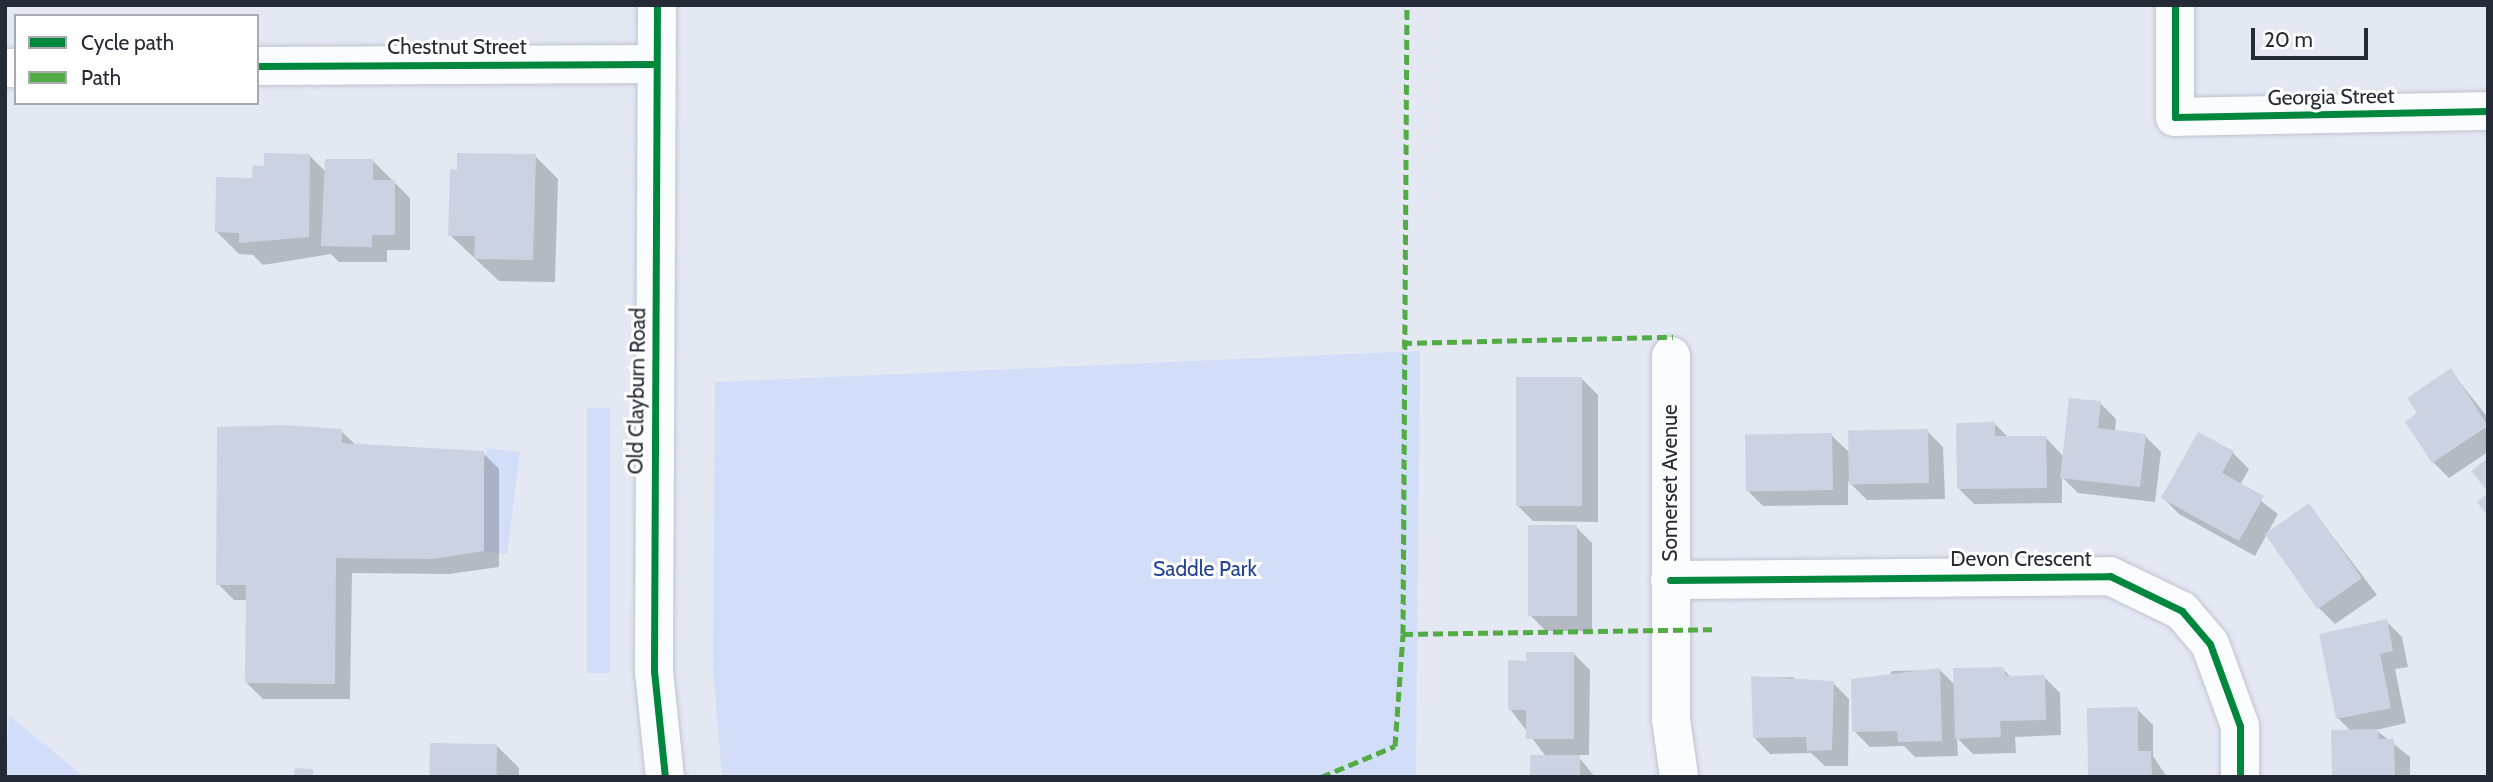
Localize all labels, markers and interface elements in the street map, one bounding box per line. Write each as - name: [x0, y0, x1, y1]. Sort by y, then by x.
- legend: [14, 14, 259, 105]
- scale bar: [2255, 14, 2372, 58]
- text: 20 m: [2264, 27, 2313, 52]
- text: Cycle path: [81, 30, 174, 55]
- street label: Chestnut Street: [387, 34, 527, 60]
- text: Path: [81, 65, 121, 90]
- street label: Georgia Street: [2267, 83, 2395, 111]
- street label: Old Clayburn Road: [623, 307, 651, 475]
- street label: Somerset Avenue: [1657, 404, 1683, 562]
- street label: Devon Crescent: [1950, 546, 2092, 572]
- park label: Saddle Park: [1153, 556, 1257, 582]

